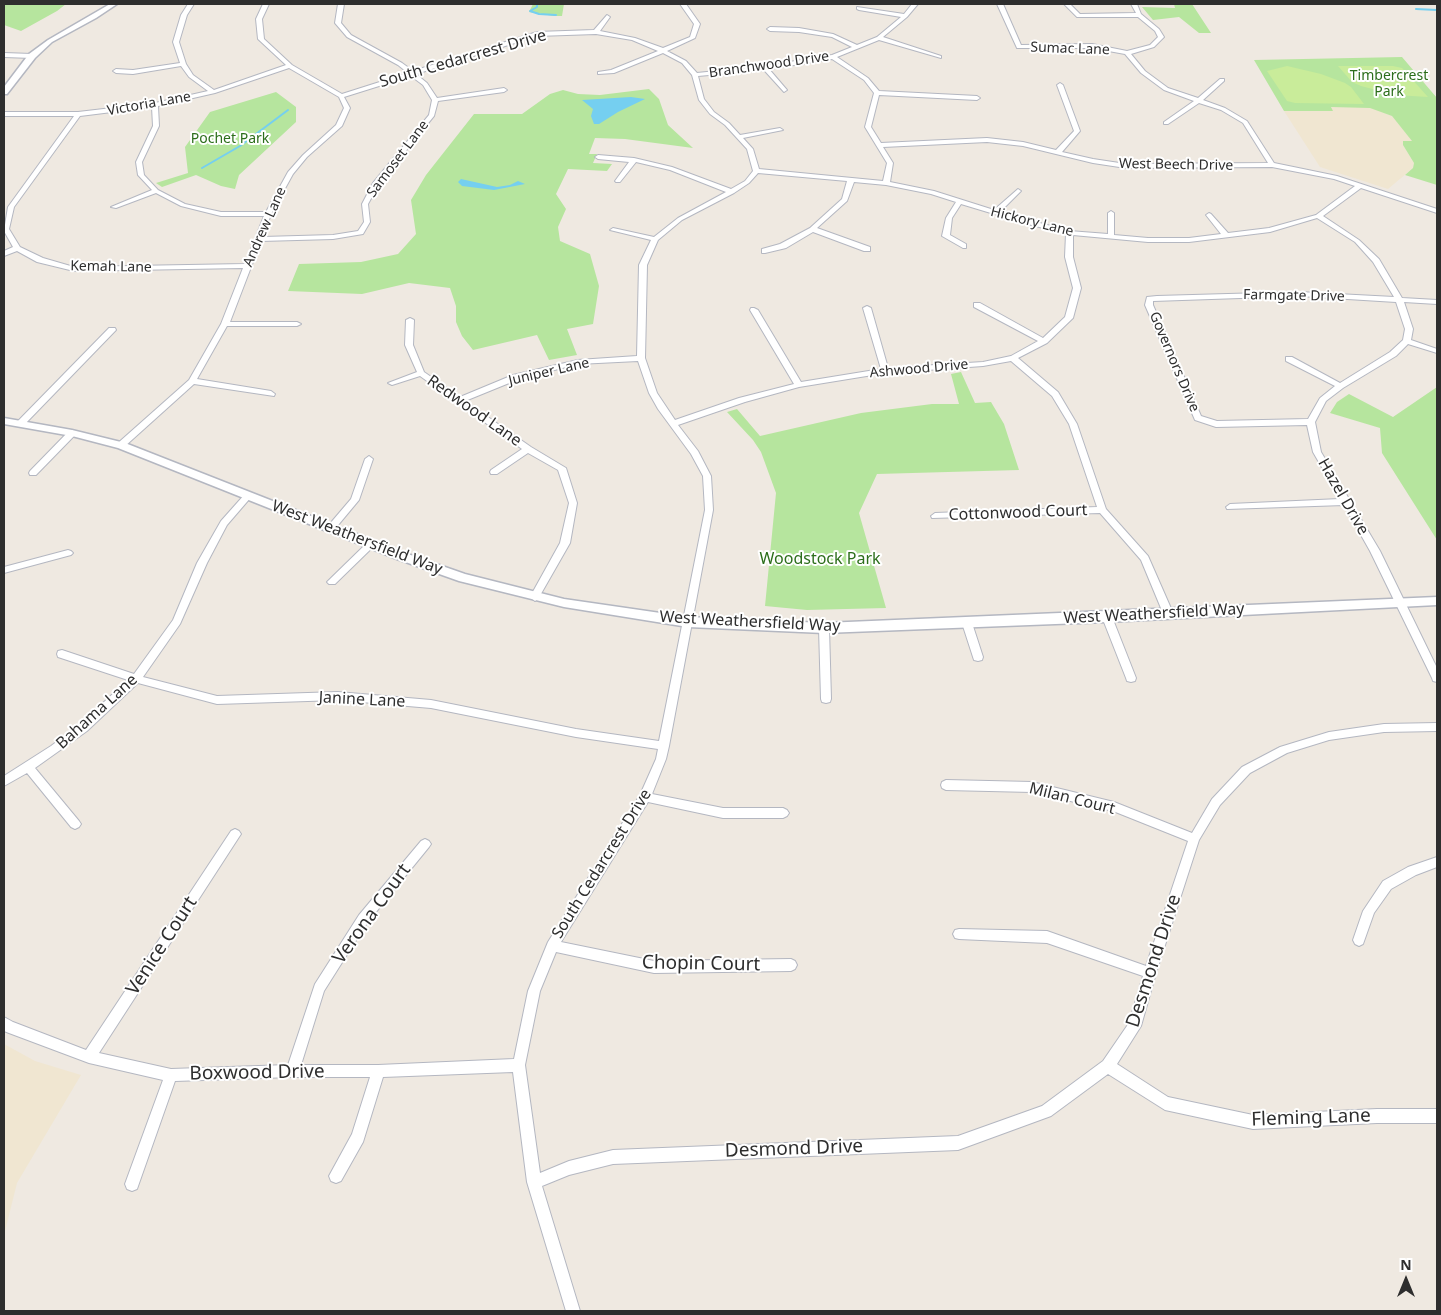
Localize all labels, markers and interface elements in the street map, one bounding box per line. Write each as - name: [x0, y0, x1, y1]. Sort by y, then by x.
- street label: South Cedarcrest Drive: [377, 26, 549, 92]
- street label: Sumac Lane: [1030, 39, 1110, 59]
- street label: Branchwood Drive: [708, 48, 830, 82]
- park label: Timbercrest Park: [1350, 68, 1428, 100]
- street label: Victoria Lane: [106, 88, 192, 120]
- street label: Samoset Lane: [364, 117, 432, 201]
- park label: Pochet Park: [191, 131, 269, 147]
- street label: West Beech Drive: [1119, 156, 1233, 174]
- street label: Andrew Lane: [240, 184, 290, 270]
- street label: Hickory Lane: [989, 204, 1075, 240]
- street label: Kemah Lane: [70, 258, 152, 276]
- street label: Farmgate Drive: [1243, 287, 1345, 305]
- street label: Governors Drive: [1145, 309, 1203, 415]
- street label: Juniper Lane: [507, 355, 591, 389]
- street label: Ashwood Drive: [869, 356, 969, 382]
- street label: Redwood Lane: [423, 371, 525, 451]
- street label: Hazel Drive: [1313, 455, 1373, 539]
- street label: West Weathersfield Way: [269, 497, 445, 579]
- street label: Cottonwood Court: [948, 501, 1088, 525]
- park label: Woodstock Park: [759, 549, 881, 569]
- street label: West Weathersfield Way: [1063, 600, 1245, 628]
- street label: West Weathersfield Way: [659, 608, 841, 636]
- street label: Bahama Lane: [52, 671, 142, 753]
- street label: Janine Lane: [318, 688, 406, 712]
- street label: Milan Court: [1027, 779, 1117, 819]
- street label: South Cedarcrest Drive: [548, 786, 656, 942]
- street label: Verona Court: [328, 860, 416, 968]
- street label: Venice Court: [122, 892, 202, 1000]
- street label: Desmond Drive: [1122, 892, 1186, 1030]
- street label: Chopin Court: [642, 952, 760, 976]
- street label: Boxwood Drive: [189, 1060, 325, 1086]
- street label: Fleming Lane: [1251, 1105, 1371, 1131]
- street label: Desmond Drive: [724, 1135, 864, 1163]
- north arrow: [1381, 1255, 1431, 1305]
- text: N: [1400, 1255, 1412, 1274]

